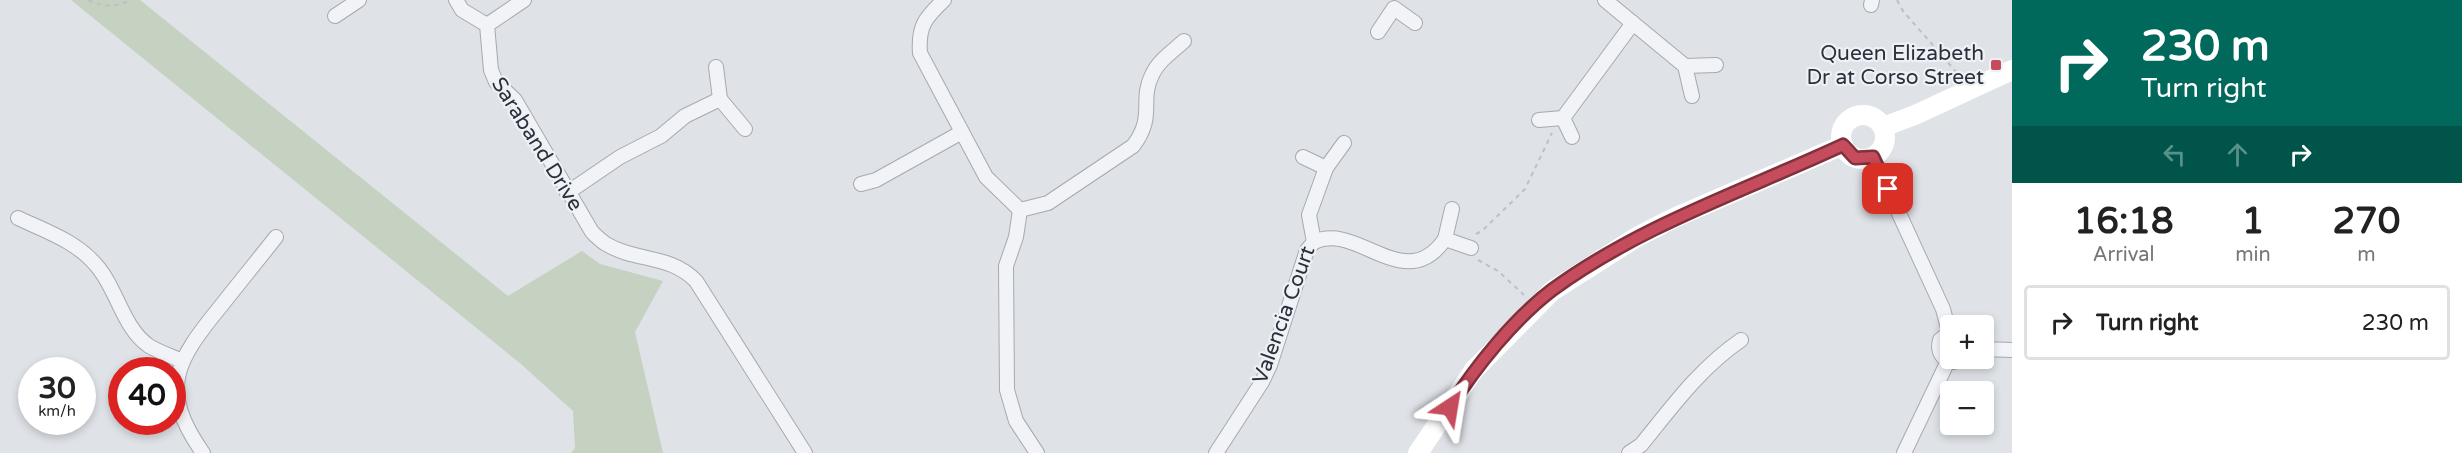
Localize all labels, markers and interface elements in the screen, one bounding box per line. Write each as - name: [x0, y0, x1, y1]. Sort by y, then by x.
- text: 230 m: [2141, 21, 2270, 72]
- icon: right: [2042, 24, 2120, 102]
- place label: Queen Elizabeth Dr at Corso Street: [1806, 41, 1984, 90]
- marker: Queen Elizabeth Dr at Corso Street: [1989, 58, 2003, 72]
- text: Turn right: [2141, 72, 2267, 105]
- street label: Saraband Drive: [486, 73, 588, 216]
- icon: left: [2158, 138, 2191, 171]
- icon: ahead: [2221, 138, 2254, 171]
- icon: right: [2284, 138, 2317, 171]
- pin: [1862, 163, 1913, 214]
- icon: arrive: [1871, 172, 1904, 205]
- text: 16:18: [2074, 200, 2174, 243]
- text: 1: [2242, 200, 2264, 243]
- text: 270: [2332, 200, 2400, 243]
- street label: Valencia Court: [1248, 243, 1320, 387]
- text: Arrival: [2093, 243, 2155, 267]
- text: min: [2235, 243, 2271, 267]
- text: m: [2357, 243, 2376, 267]
- icon: right: [2045, 306, 2078, 339]
- text: Turn right: [2096, 310, 2198, 336]
- text: 230 m: [2362, 310, 2429, 336]
- map controls: [1940, 315, 1994, 435]
- button: +: [1940, 315, 1994, 369]
- speed limit sign: 40: [108, 357, 186, 435]
- text: 30: [38, 370, 76, 407]
- position arrow: [1418, 375, 1482, 439]
- button: −: [1940, 381, 1994, 435]
- text: km/h: [38, 402, 76, 420]

